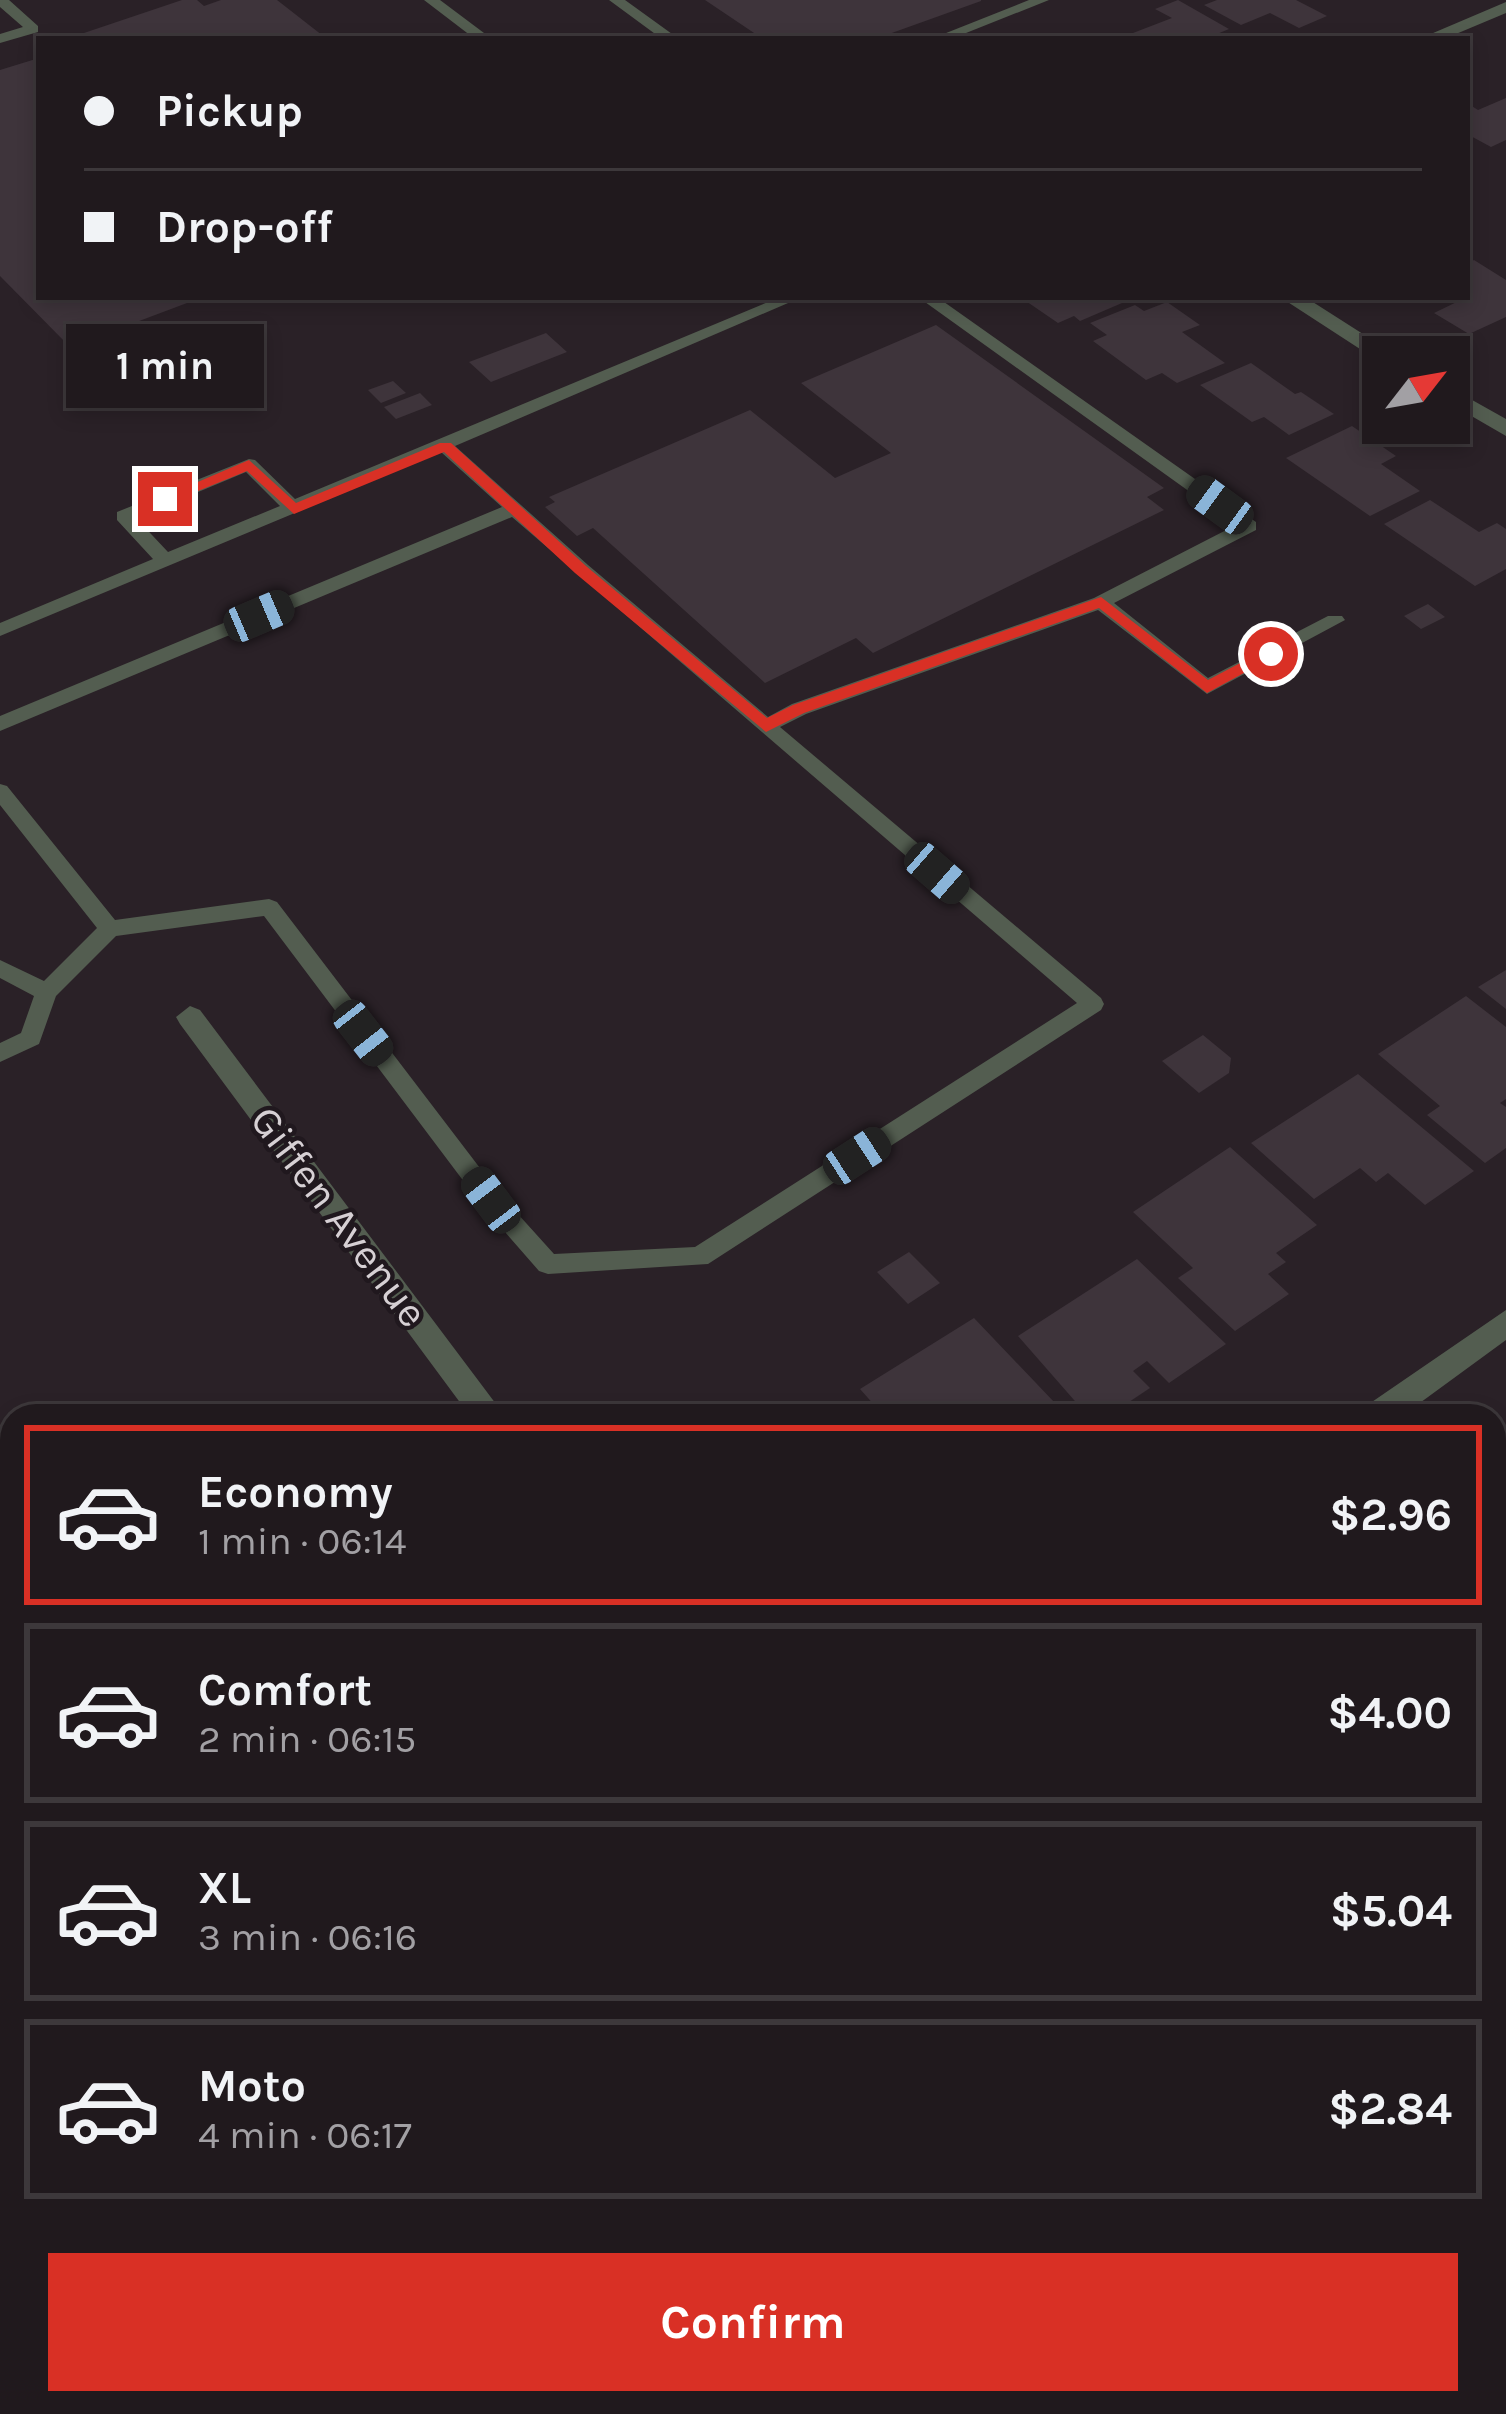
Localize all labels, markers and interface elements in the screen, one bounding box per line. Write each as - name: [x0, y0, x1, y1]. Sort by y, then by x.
- text: Pickup: [156, 85, 303, 137]
- text: Drop-off: [156, 201, 333, 253]
- callout: 1 min: [66, 325, 264, 409]
- north arrow: [1362, 336, 1470, 444]
- map controls: [1362, 336, 1470, 444]
- text: 1 min: [116, 343, 214, 389]
- car: [1180, 469, 1260, 541]
- route end: [138, 472, 192, 526]
- car: [219, 585, 299, 647]
- route start: [1244, 627, 1298, 681]
- car: [898, 836, 976, 910]
- car: [327, 994, 399, 1072]
- street label: Giffen Avenue: [240, 1096, 438, 1337]
- car: [817, 1121, 897, 1191]
- car: [455, 1160, 527, 1240]
- icon: car: [54, 1461, 162, 1569]
- text: Economy: [198, 1466, 393, 1518]
- text: $2.96: [1329, 1489, 1452, 1541]
- text: 1 min · 06:14: [198, 1518, 406, 1564]
- icon: car: [54, 1659, 162, 1767]
- text: Comfort: [198, 1664, 372, 1716]
- text: $4.00: [1328, 1687, 1452, 1739]
- text: 2 min · 06:15: [198, 1716, 416, 1762]
- icon: car: [54, 1857, 162, 1965]
- text: XL: [198, 1862, 251, 1914]
- text: $5.04: [1330, 1885, 1452, 1937]
- text: 3 min · 06:16: [198, 1914, 417, 1960]
- icon: car: [54, 2055, 162, 2163]
- text: Moto: [198, 2060, 306, 2112]
- text: $2.84: [1328, 2083, 1452, 2135]
- text: 4 min · 06:17: [198, 2112, 412, 2158]
- button: Confirm: [48, 2253, 1458, 2391]

